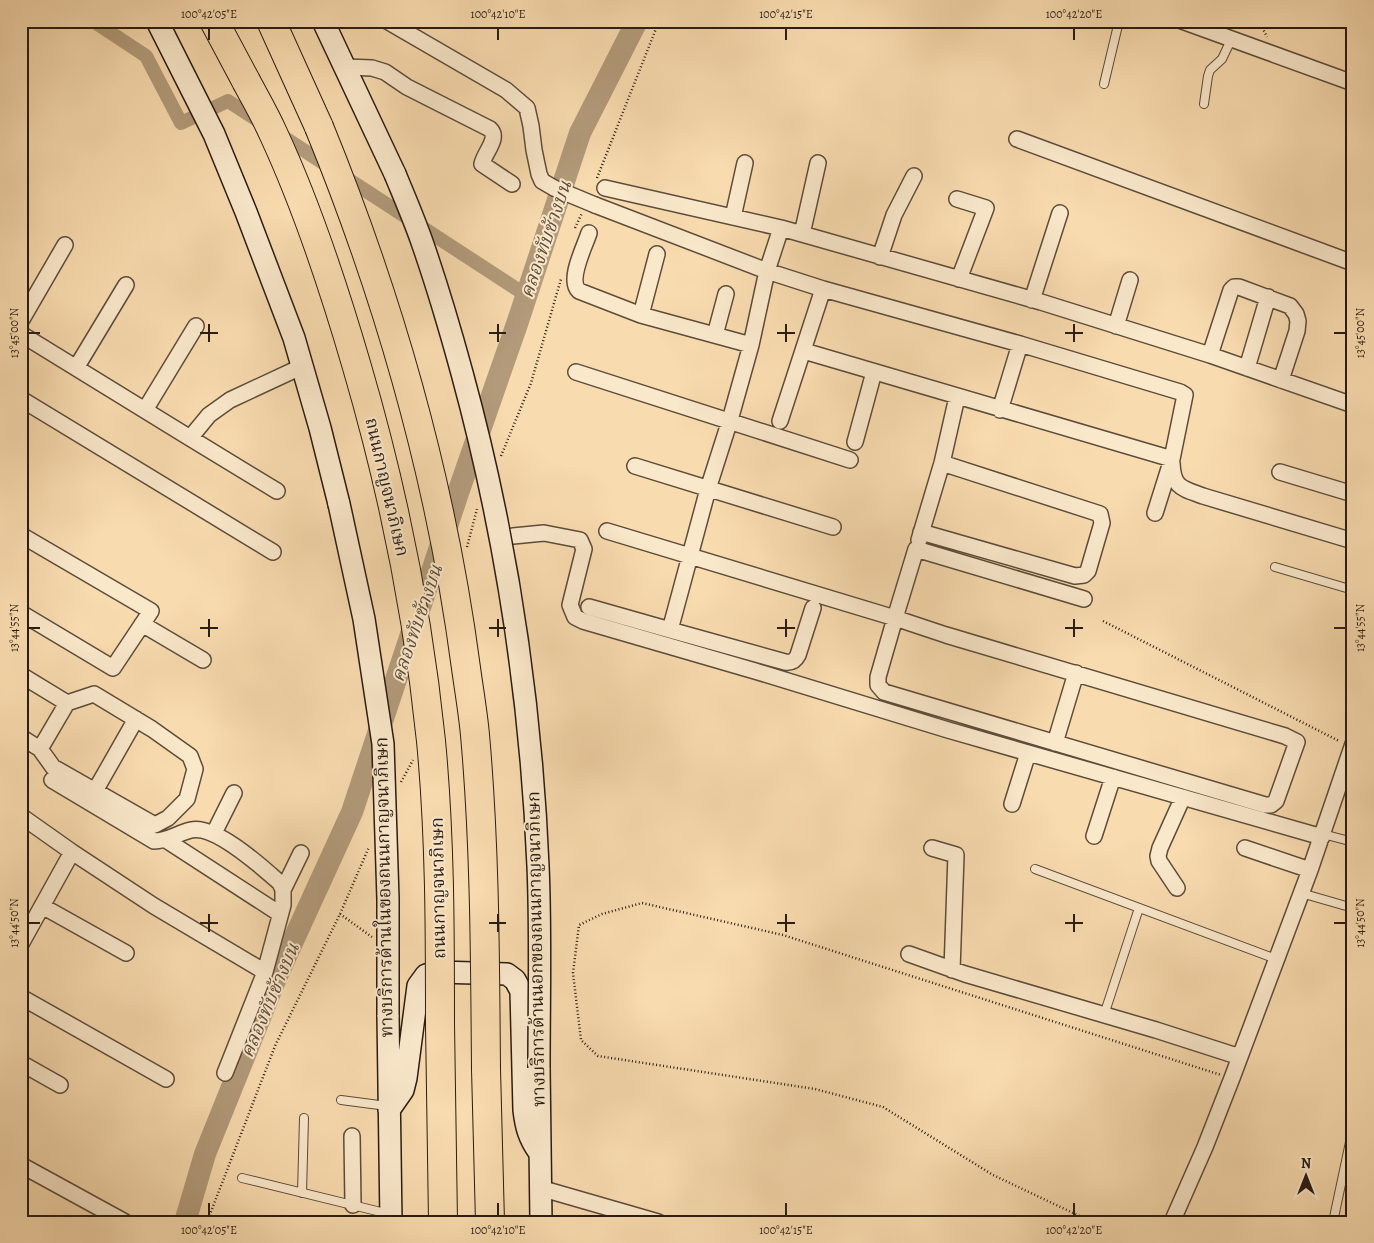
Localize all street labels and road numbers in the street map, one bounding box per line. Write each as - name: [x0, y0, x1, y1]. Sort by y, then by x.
- street label: ถนนกาญจนาภิเษก: [359, 415, 415, 559]
- street label: ทางบริการด้านในของถนนกาญจนาภิเษก: [369, 737, 399, 1037]
- street label: ทางบริการด้านนอกของถนนกาญจนาภิเษก: [521, 791, 551, 1107]
- street label: ถนนกาญจนาภิเษก: [425, 817, 451, 959]

